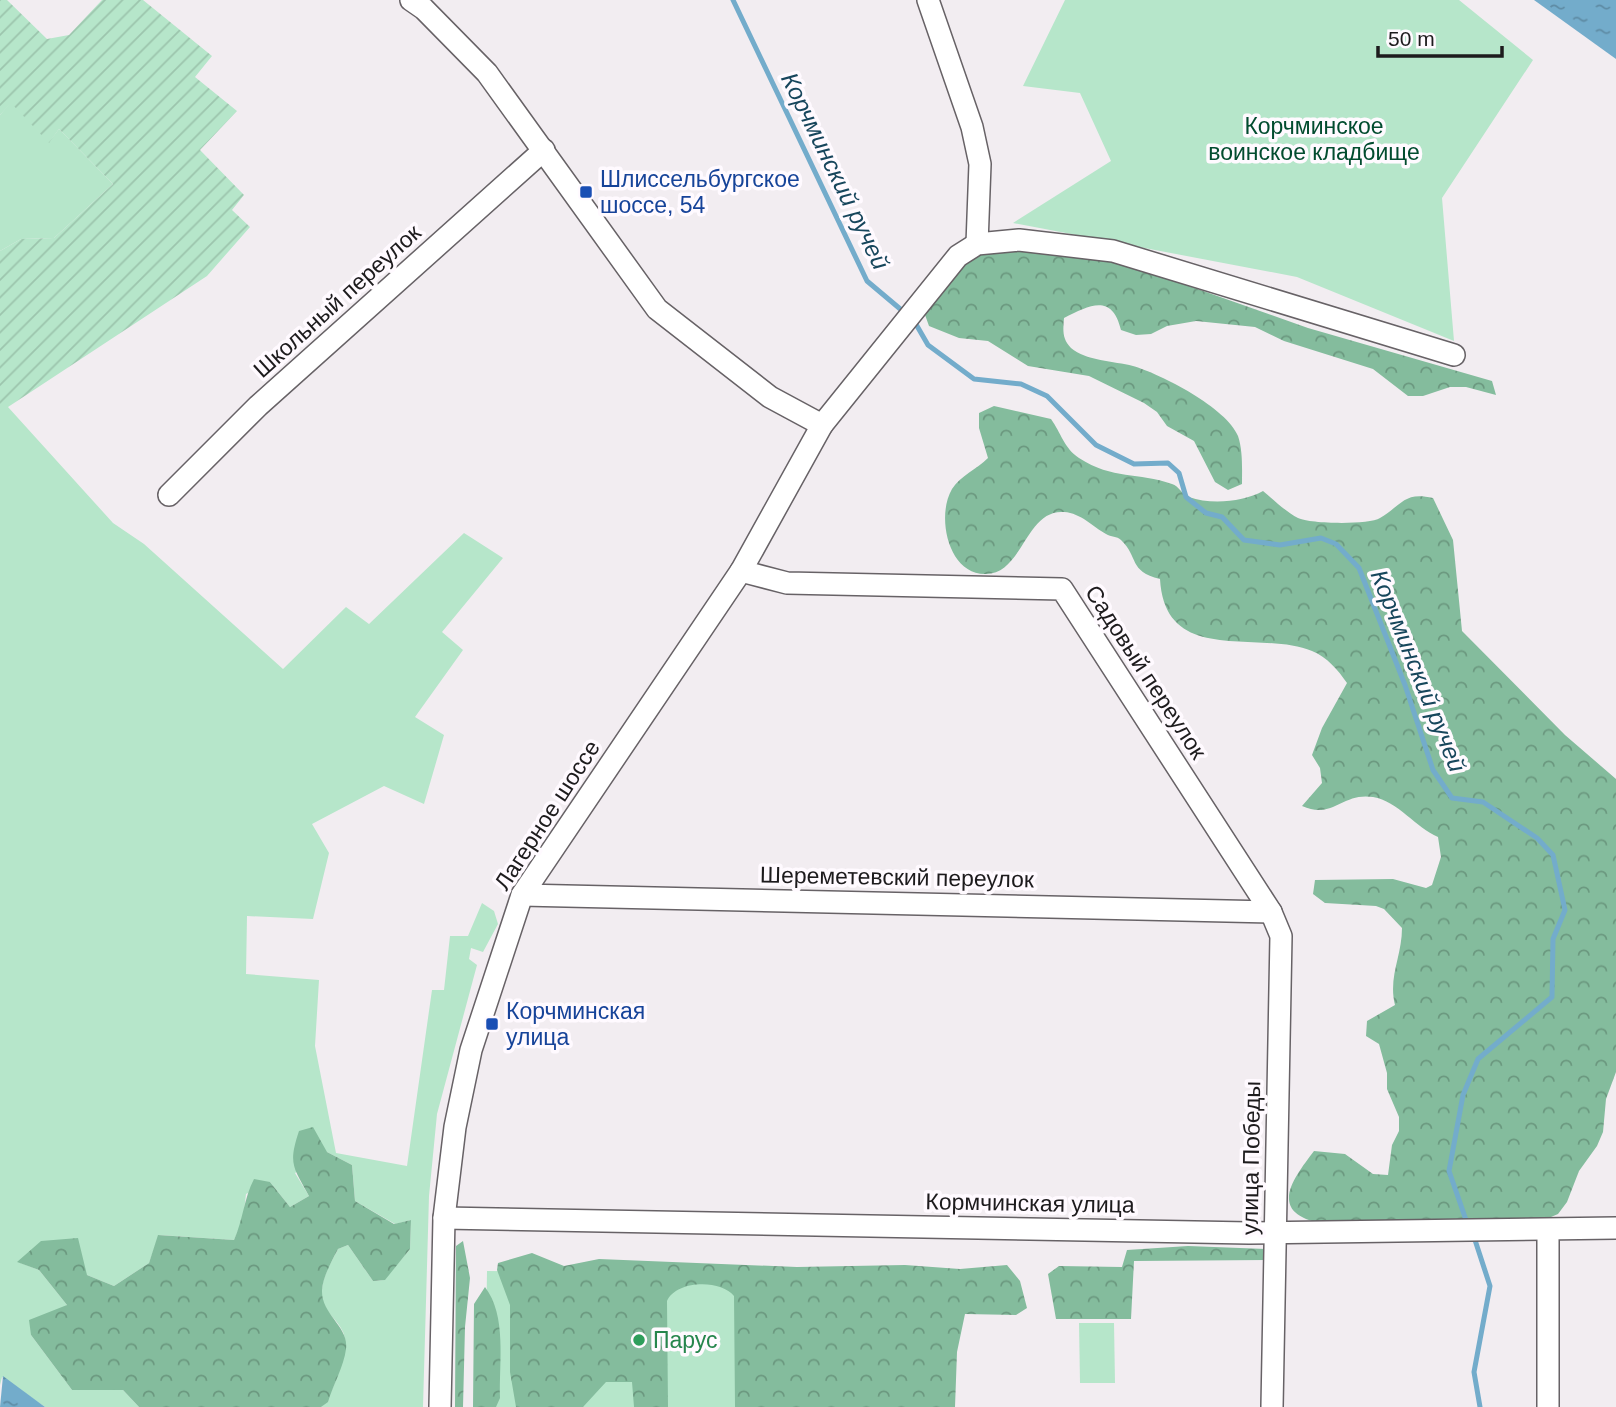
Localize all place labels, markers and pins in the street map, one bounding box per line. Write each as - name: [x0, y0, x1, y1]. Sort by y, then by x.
- place label: Шлиссельбургское шоссе, 54: [600, 166, 800, 218]
- marker: Шлиссельбургское шоссе, 54: [578, 184, 594, 200]
- place label: Корчминская улица: [506, 998, 645, 1050]
- marker: Корчминская улица: [484, 1016, 500, 1032]
- place label: Парус: [653, 1327, 718, 1353]
- marker: Парус: [631, 1332, 647, 1348]

